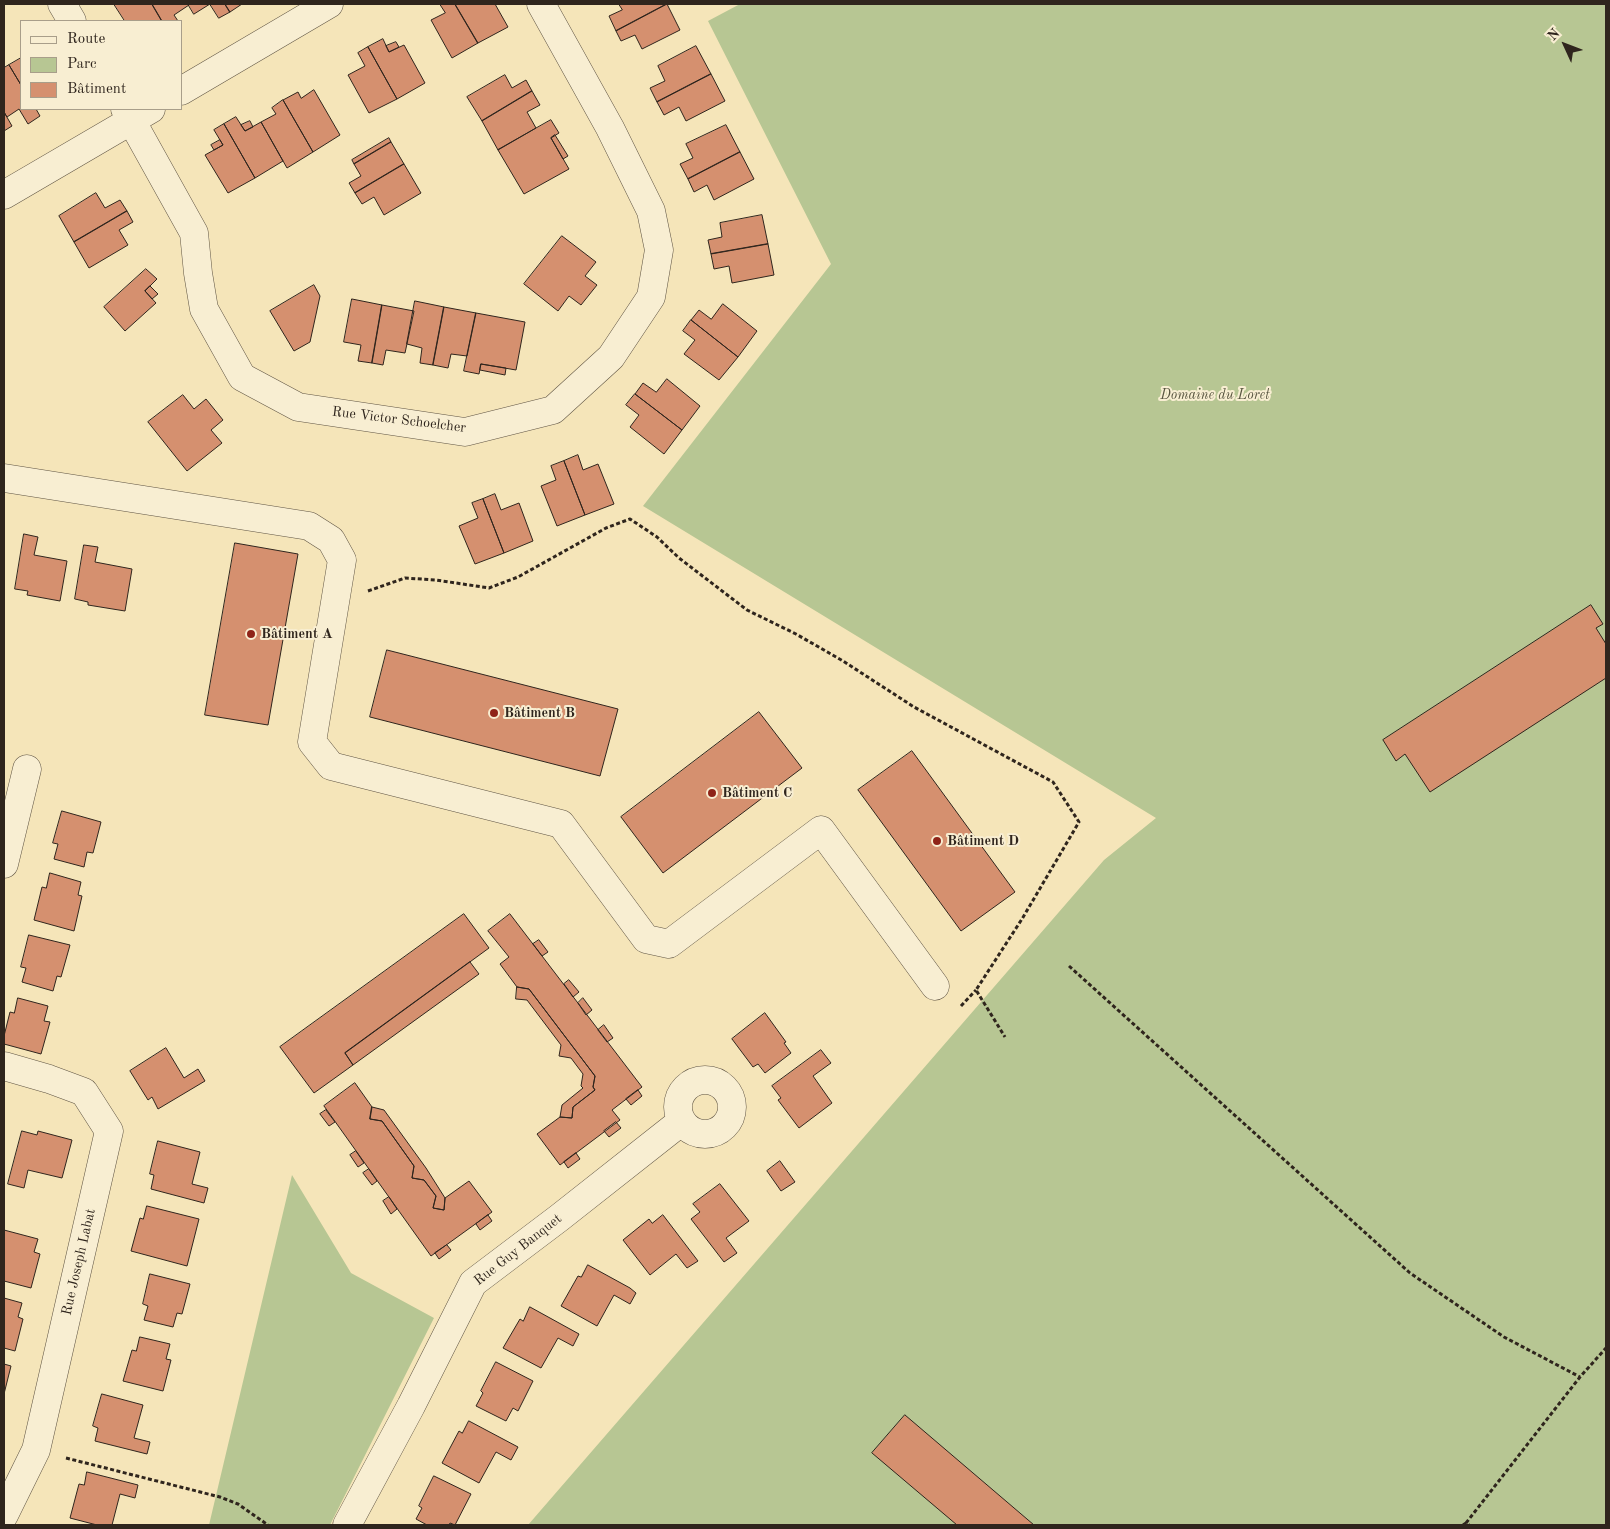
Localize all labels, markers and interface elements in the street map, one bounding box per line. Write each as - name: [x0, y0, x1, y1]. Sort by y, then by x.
- legend: [20, 20, 182, 110]
- north arrow: [1540, 20, 1590, 70]
- text: N: [1545, 26, 1563, 43]
- text: Route: [67, 32, 105, 47]
- text: Parc: [67, 57, 97, 72]
- text: Bâtiment: [67, 82, 126, 97]
- park label: Domaine du Loret: [1160, 387, 1270, 403]
- street label: Rue Victor Schoelcher: [331, 403, 467, 437]
- place label: Bâtiment A: [261, 626, 332, 642]
- marker: Bâtiment A: [245, 628, 257, 640]
- place label: Bâtiment B: [504, 705, 575, 721]
- marker: Bâtiment B: [488, 707, 500, 719]
- place label: Bâtiment C: [722, 785, 792, 801]
- marker: Bâtiment C: [706, 787, 718, 799]
- place label: Bâtiment D: [947, 833, 1019, 849]
- marker: Bâtiment D: [931, 835, 943, 847]
- street label: Rue Joseph Labat: [59, 1207, 99, 1317]
- street label: Rue Guy Banquet: [471, 1211, 565, 1289]

